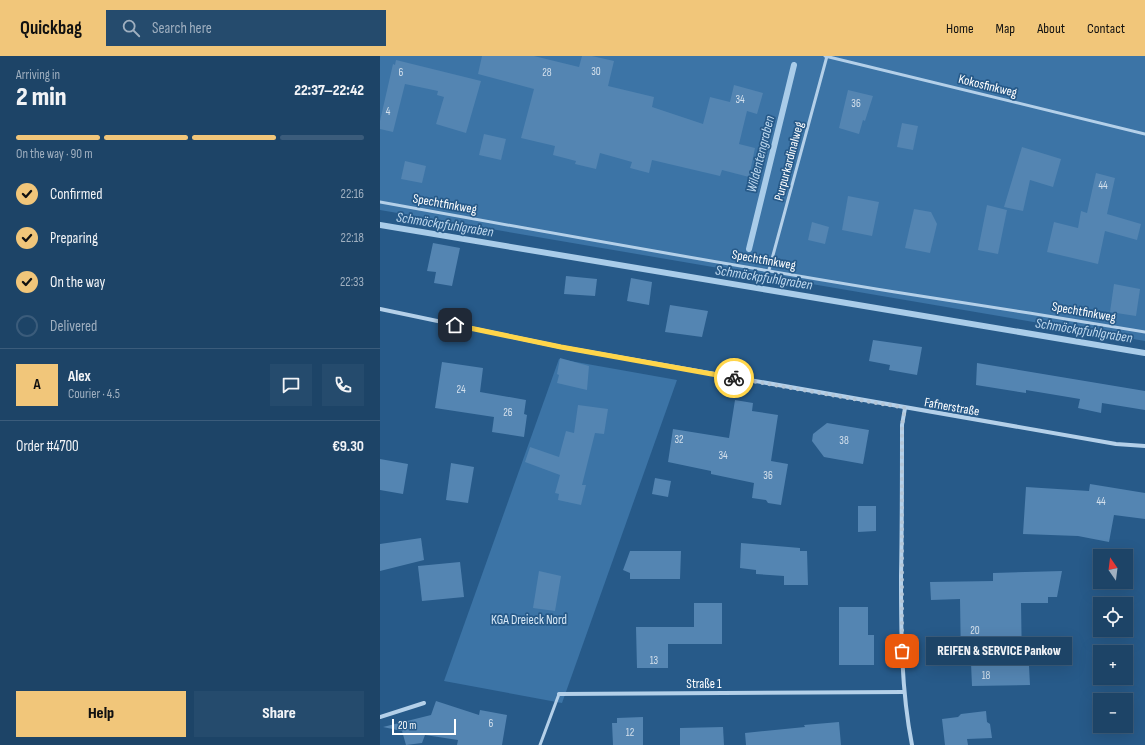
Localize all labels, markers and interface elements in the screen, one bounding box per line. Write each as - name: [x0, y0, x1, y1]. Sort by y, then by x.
- search box: [106, 10, 386, 46]
- text: Quickbag: [20, 17, 82, 40]
- icon: search: [120, 17, 142, 39]
- text: Search here: [152, 19, 212, 38]
- text: Home: [946, 20, 974, 37]
- text: Map: [996, 20, 1015, 37]
- text: About: [1037, 20, 1065, 37]
- text: Contact: [1087, 20, 1125, 37]
- house number: 30: [591, 65, 601, 78]
- house number: 6: [399, 66, 404, 79]
- house number: 28: [542, 66, 552, 79]
- text: Arriving in: [16, 67, 60, 83]
- street label: Kokosfinkweg: [957, 71, 1019, 101]
- text: 22:37–22:42: [294, 81, 364, 100]
- text: 2 min: [16, 82, 66, 113]
- house number: 34: [735, 93, 745, 106]
- house number: 36: [851, 97, 861, 110]
- house number: 4: [386, 105, 391, 118]
- water label: Wildentengraben: [743, 114, 778, 194]
- street label: Purpurkardinalweg: [771, 120, 807, 203]
- text: On the way · 90 m: [16, 146, 93, 162]
- house number: 44: [1098, 179, 1108, 192]
- icon: check: [16, 183, 38, 205]
- text: Confirmed: [50, 185, 103, 204]
- text: 22:16: [341, 186, 364, 202]
- street label: Spechtfinkweg: [411, 190, 478, 217]
- water label: Schmöckpfuhlgraben: [395, 208, 495, 241]
- icon: check: [16, 227, 38, 249]
- text: Preparing: [50, 229, 98, 248]
- text: 22:18: [341, 230, 364, 246]
- street label: Spechtfinkweg: [730, 246, 797, 273]
- water label: Schmöckpfuhlgraben: [714, 261, 814, 294]
- icon: check: [16, 271, 38, 293]
- text: On the way: [50, 273, 105, 292]
- text: 22:33: [340, 274, 364, 290]
- street label: Spechtfinkweg: [1050, 298, 1117, 325]
- pin: [438, 308, 472, 342]
- icon: home: [444, 314, 466, 336]
- water label: Schmöckpfuhlgraben: [1034, 314, 1134, 347]
- text: Delivered: [50, 317, 97, 336]
- courier: [714, 358, 754, 398]
- button: chat: [270, 364, 312, 406]
- button: phone: [322, 364, 364, 406]
- text: Alex: [68, 367, 91, 386]
- icon: bike: [723, 367, 745, 389]
- text: A: [33, 375, 41, 394]
- house number: 24: [456, 383, 466, 396]
- text: Courier · 4.5: [68, 386, 120, 402]
- street label: Fafnerstraße: [923, 394, 981, 420]
- house number: 26: [503, 406, 513, 419]
- house number: 32: [674, 433, 684, 446]
- house number: 38: [839, 434, 849, 447]
- text: Order #4700: [16, 437, 79, 456]
- text: €9.30: [332, 437, 364, 456]
- house number: 34: [718, 449, 728, 462]
- house number: 36: [763, 469, 773, 482]
- house number: 44: [1096, 495, 1106, 508]
- north arrow: [1093, 549, 1133, 589]
- map controls: [1093, 549, 1133, 733]
- button: locate: [1093, 597, 1133, 637]
- park label: KGA Dreieck Nord: [491, 612, 567, 628]
- house number: 20: [970, 624, 980, 637]
- pin: [885, 634, 919, 668]
- callout: REIFEN & SERVICE Pankow: [926, 637, 1072, 665]
- icon: bag: [891, 640, 913, 662]
- text: REIFEN & SERVICE Pankow: [937, 643, 1061, 659]
- button: +: [1093, 645, 1133, 685]
- house number: 13: [650, 654, 659, 667]
- house number: 18: [982, 669, 991, 682]
- street label: Straße 1: [686, 676, 722, 692]
- button: Help: [16, 691, 186, 737]
- button: Share: [194, 691, 364, 737]
- button: −: [1093, 693, 1133, 733]
- scale bar: [392, 717, 456, 736]
- house number: 6: [489, 717, 494, 730]
- text: 20 m: [398, 719, 416, 732]
- house number: 12: [626, 726, 635, 739]

